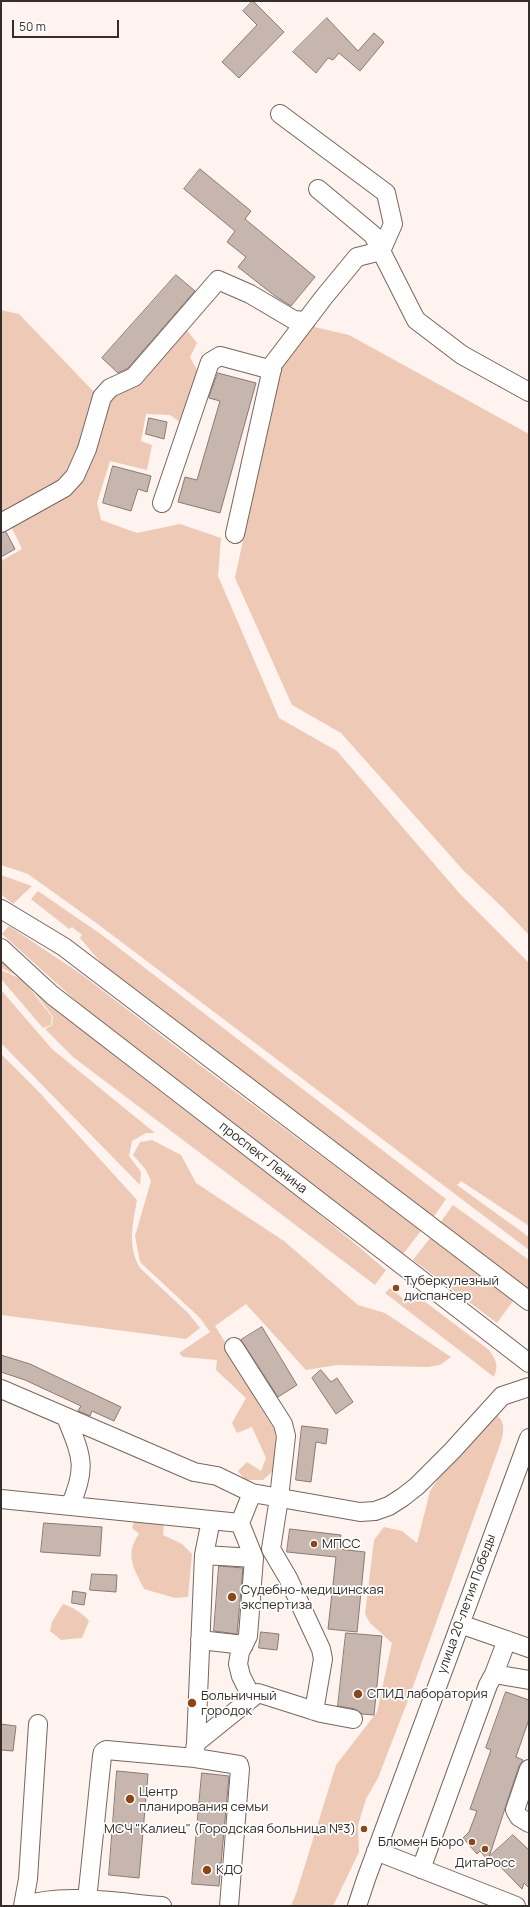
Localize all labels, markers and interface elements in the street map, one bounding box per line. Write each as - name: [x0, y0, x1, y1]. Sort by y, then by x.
- scale bar: [14, 12, 121, 38]
- text: 50 m: [19, 18, 46, 35]
- street label: проспект Ленина: [216, 1119, 310, 1197]
- place label: Туберкулезный диспансер: [404, 1273, 499, 1304]
- marker: Туберкулезный диспансер: [391, 1283, 401, 1293]
- street label: улица 20-летия Победы: [434, 1532, 500, 1676]
- place label: МПСС: [322, 1536, 361, 1552]
- marker: МПСС: [309, 1539, 319, 1549]
- place label: Судебно-медицинская экспертиза: [241, 1582, 384, 1613]
- marker: Судебно-медицинская экспертиза: [226, 1591, 238, 1603]
- place label: СПИД лаборатория: [367, 1686, 488, 1702]
- place label: Больничный городок: [201, 1688, 277, 1719]
- marker: СПИД лаборатория: [352, 1688, 364, 1700]
- marker: Больничный городок: [186, 1697, 198, 1709]
- place label: Центр планирования семьи: [139, 1784, 268, 1815]
- marker: Центр планирования семьи: [124, 1793, 136, 1805]
- place label: МСЧ "Калиец" (Городская больница №3): [104, 1821, 356, 1837]
- marker: МСЧ "Калиец" (Городская больница №3): [359, 1824, 369, 1834]
- place label: Блюмен Бюро: [378, 1834, 464, 1850]
- marker: Блюмен Бюро: [467, 1837, 477, 1847]
- marker: ДитаРосс: [480, 1844, 490, 1854]
- place label: ДитаРосс: [455, 1855, 515, 1871]
- place label: КДО: [216, 1862, 243, 1878]
- marker: КДО: [201, 1864, 213, 1876]

